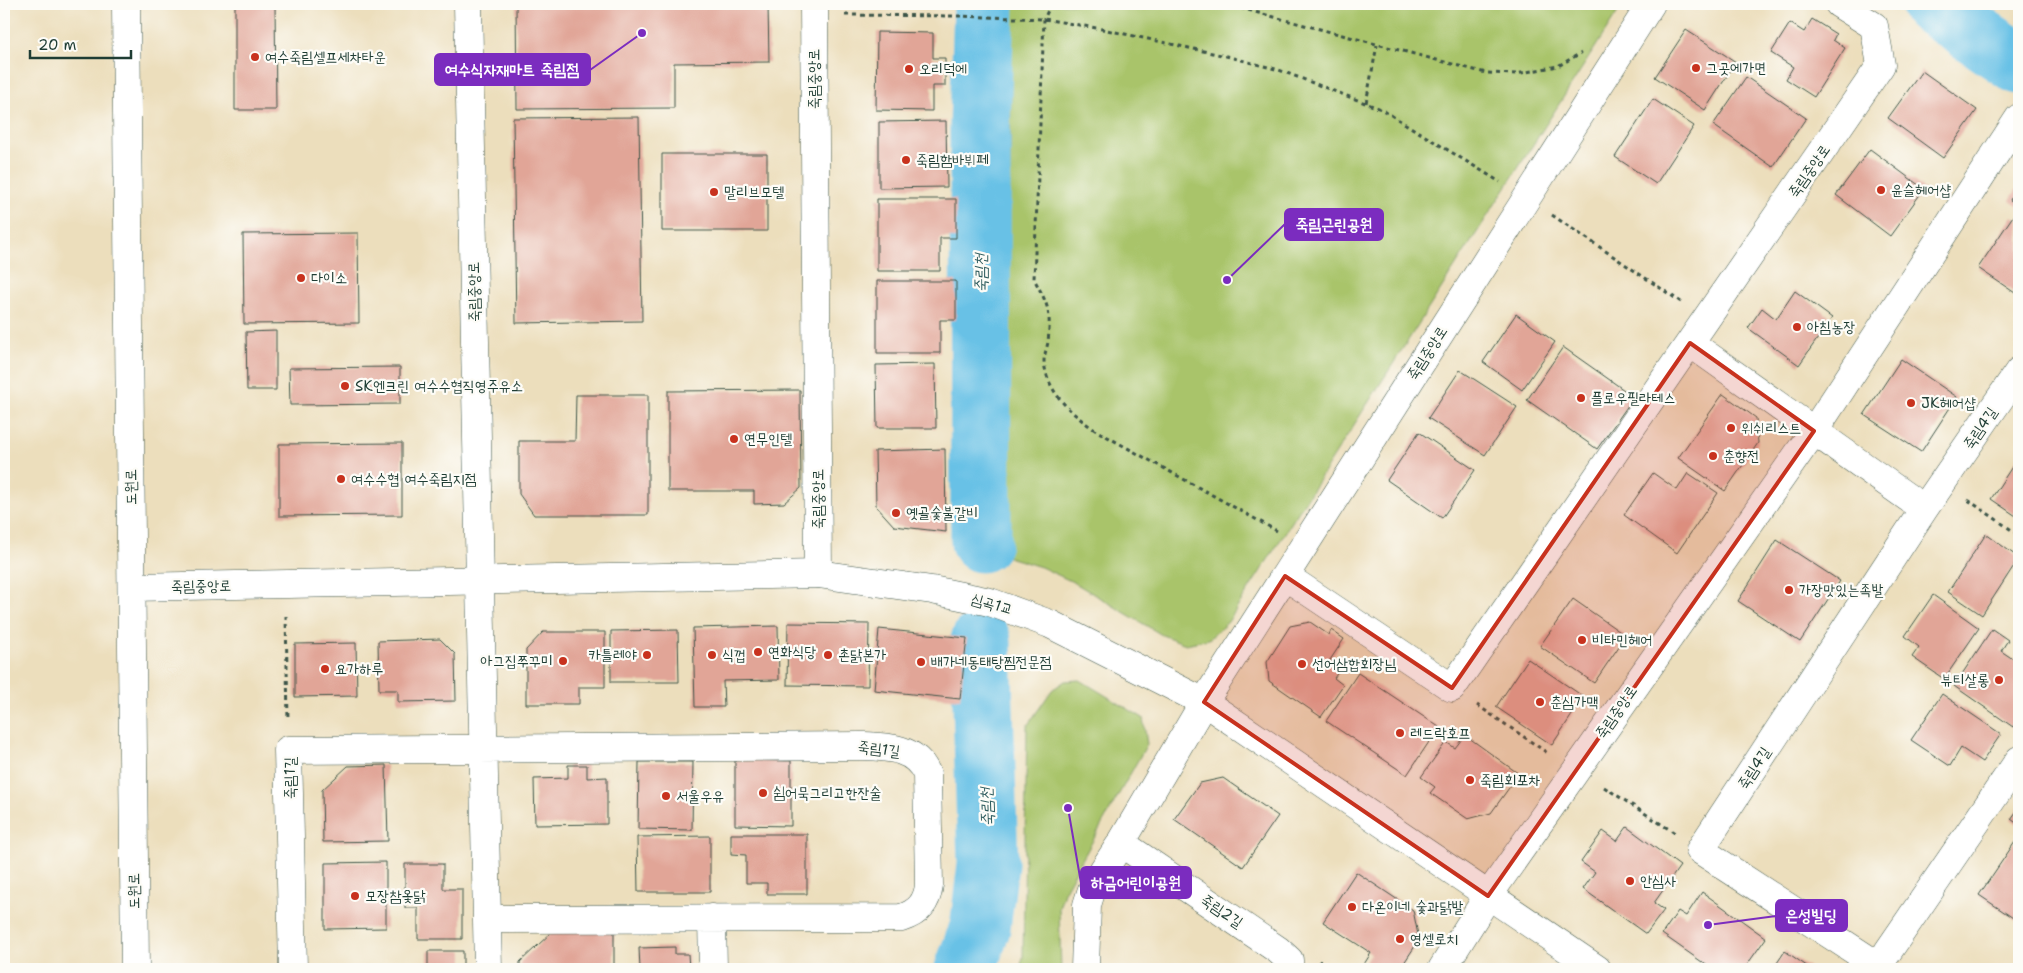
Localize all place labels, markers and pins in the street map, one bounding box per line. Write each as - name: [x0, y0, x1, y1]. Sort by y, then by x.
- place label: 여수죽림셀프세차타운: [265, 47, 386, 67]
- marker: 여수죽림셀프세차타운: [249, 51, 261, 63]
- callout: 여수식자재마트 죽림점: [435, 54, 590, 85]
- place label: 그곳에가면: [1706, 58, 1766, 78]
- place label: 오리덕에: [919, 59, 967, 79]
- marker: 그곳에가면: [1690, 62, 1702, 74]
- marker: 오리덕에: [903, 63, 915, 75]
- place label: 죽림함바뷔페: [916, 150, 988, 170]
- marker: 죽림함바뷔페: [900, 154, 912, 166]
- place label: 윤슬헤어샵: [1891, 180, 1951, 200]
- place label: 말리브모텔: [724, 182, 784, 202]
- marker: 윤슬헤어샵: [1875, 184, 1887, 196]
- marker: 말리브모텔: [708, 186, 720, 198]
- callout: 죽림근린공원: [1285, 209, 1383, 240]
- place label: 다이소: [311, 268, 347, 288]
- marker: 다이소: [295, 272, 307, 284]
- place label: 아침농장: [1807, 317, 1855, 337]
- marker: 아침농장: [1791, 321, 1803, 333]
- place label: SK엔크린 여수수협직영주유소: [355, 376, 523, 396]
- marker: SK엔크린 여수수협직영주유소: [339, 380, 351, 392]
- place label: 플로우필라테스: [1591, 388, 1676, 408]
- marker: 플로우필라테스: [1575, 392, 1587, 404]
- place label: JK헤어샵: [1921, 393, 1976, 413]
- marker: JK헤어샵: [1905, 397, 1917, 409]
- place label: 위쉬리스트: [1741, 418, 1801, 438]
- marker: 위쉬리스트: [1725, 422, 1737, 434]
- place label: 연무인텔: [744, 429, 792, 449]
- marker: 연무인텔: [728, 433, 740, 445]
- place label: 춘향전: [1723, 446, 1759, 466]
- marker: 춘향전: [1707, 450, 1719, 462]
- place label: 여수수협 여수죽림지점: [351, 469, 477, 489]
- marker: 여수수협 여수죽림지점: [335, 473, 347, 485]
- place label: 옛골숯불갈비: [906, 503, 978, 523]
- marker: 옛골숯불갈비: [890, 507, 902, 519]
- place label: 가장맛있는족발: [1799, 580, 1884, 600]
- marker: 가장맛있는족발: [1783, 584, 1795, 596]
- place label: 비타민헤어: [1592, 630, 1652, 650]
- marker: 비타민헤어: [1576, 634, 1588, 646]
- place label: 연화식당: [768, 642, 816, 662]
- place label: 카틀레야: [589, 645, 637, 665]
- place label: 식껍: [722, 645, 746, 665]
- place label: 촌닭본가: [838, 645, 886, 665]
- marker: 연화식당: [752, 646, 764, 658]
- marker: 카틀레야: [641, 649, 653, 661]
- marker: 식껍: [706, 649, 718, 661]
- marker: 촌닭본가: [822, 649, 834, 661]
- place label: 아그집쭈꾸미: [481, 651, 553, 671]
- place label: 배가네동태탕찜전문점: [931, 652, 1052, 672]
- place label: 선어삼합회장님: [1312, 654, 1397, 674]
- marker: 아그집쭈꾸미: [557, 655, 569, 667]
- marker: 배가네동태탕찜전문점: [915, 656, 927, 668]
- marker: 선어삼합회장님: [1296, 658, 1308, 670]
- place label: 요가하루: [335, 659, 383, 679]
- marker: 요가하루: [319, 663, 331, 675]
- place label: 뷰티살롱: [1941, 670, 1989, 690]
- marker: 뷰티살롱: [1993, 674, 2005, 686]
- place label: 춘심가맥: [1550, 692, 1598, 712]
- marker: 춘심가맥: [1534, 696, 1546, 708]
- place label: 레드락호프: [1410, 723, 1470, 743]
- marker: 레드락호프: [1394, 727, 1406, 739]
- place label: 죽림회포차: [1480, 770, 1540, 790]
- marker: 죽림회포차: [1464, 774, 1476, 786]
- place label: 쉼어묵그리고한잔술: [773, 783, 882, 803]
- place label: 서울우유: [676, 786, 724, 806]
- marker: 쉼어묵그리고한잔술: [757, 787, 769, 799]
- marker: 서울우유: [660, 790, 672, 802]
- callout: 하금어린이공원: [1081, 867, 1191, 898]
- place label: 안심사: [1640, 871, 1676, 891]
- marker: 안심사: [1624, 875, 1636, 887]
- place label: 모장참옻닭: [365, 886, 426, 906]
- marker: 모장참옻닭: [349, 890, 361, 902]
- place label: 다온이네 숯과닭발: [1362, 897, 1464, 917]
- callout: 은성빌딩: [1776, 900, 1847, 931]
- marker: 다온이네 숯과닭발: [1346, 901, 1358, 913]
- place label: 영셀로치: [1410, 929, 1458, 949]
- marker: 영셀로치: [1394, 933, 1406, 945]

